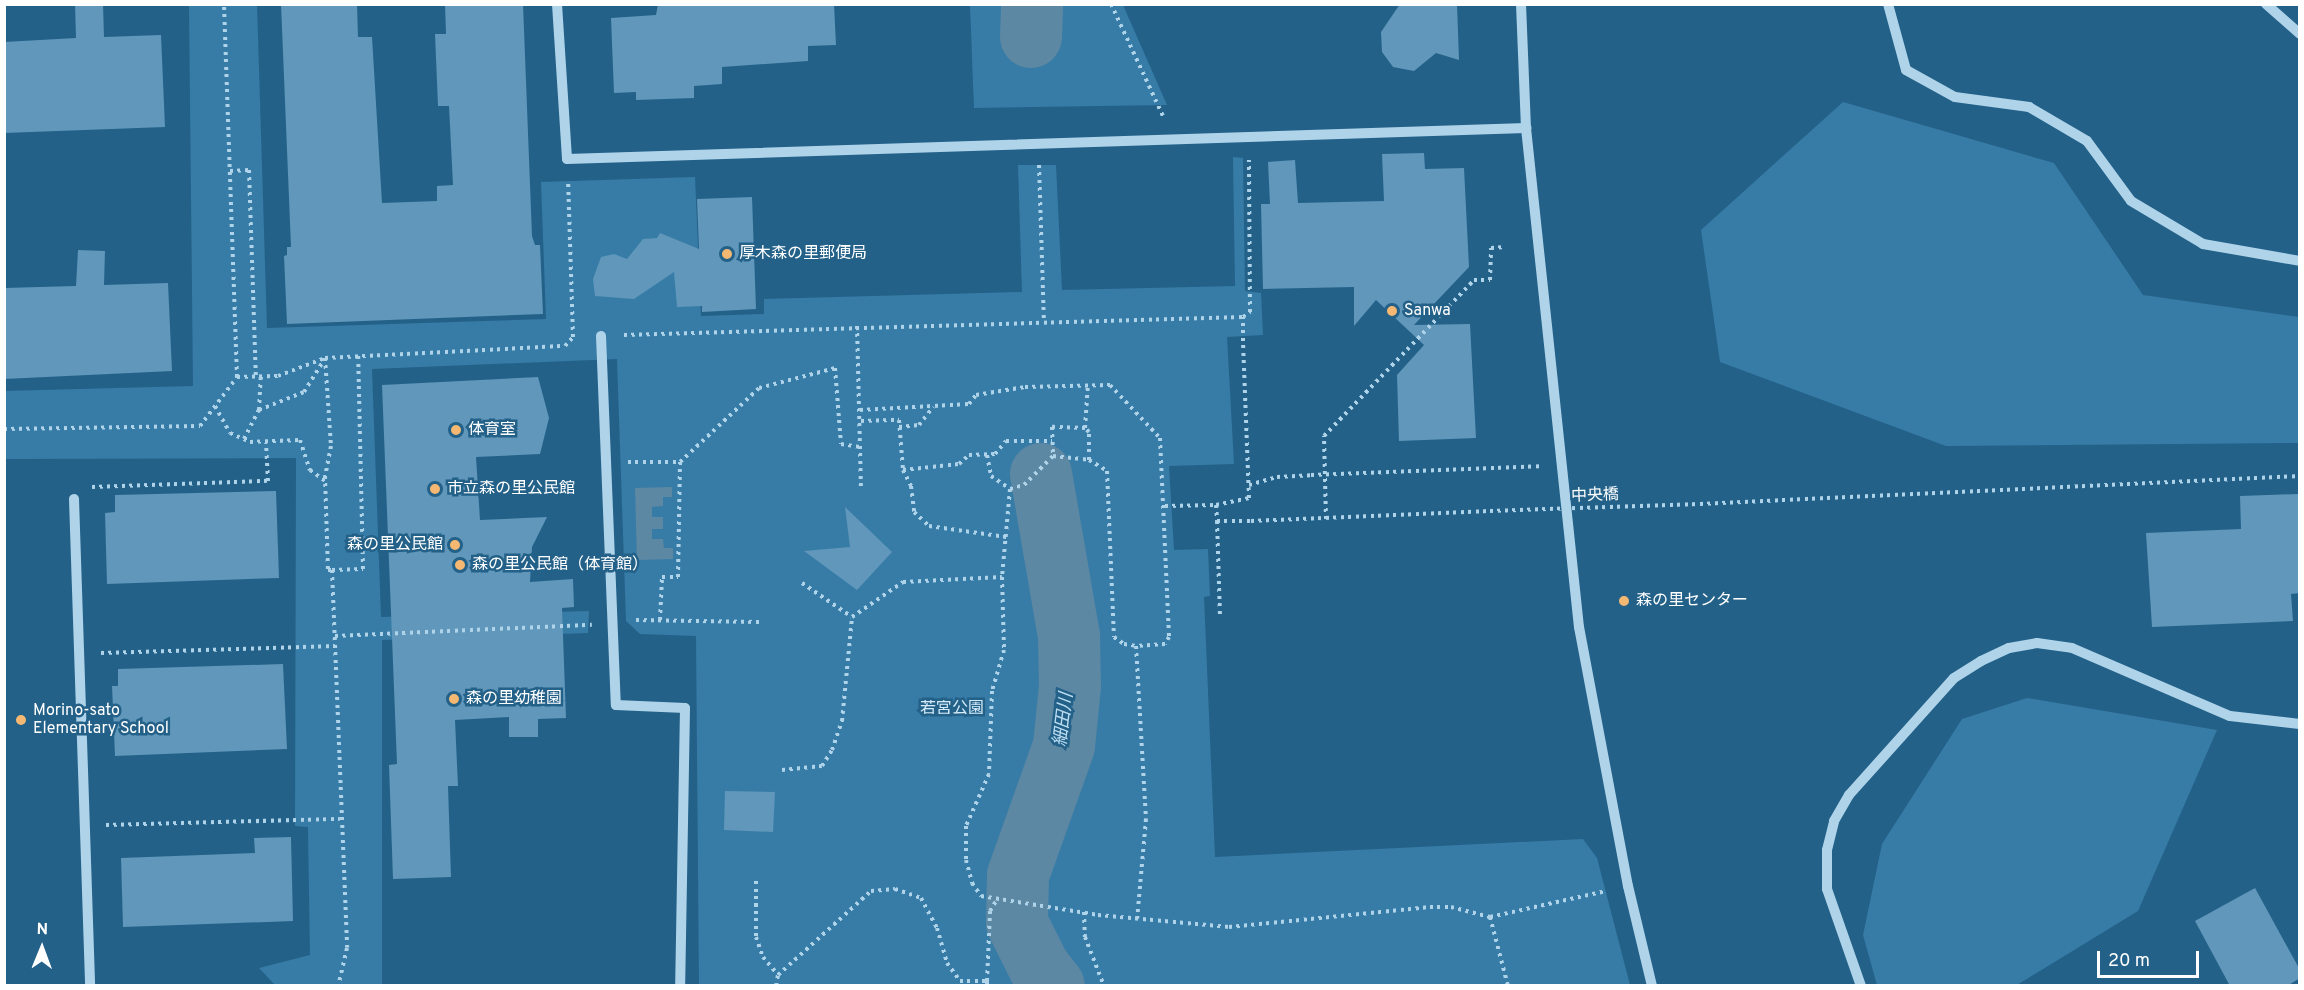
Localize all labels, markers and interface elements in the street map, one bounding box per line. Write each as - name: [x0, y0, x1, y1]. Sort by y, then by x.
- place label: 厚木森の里郵便局: [739, 244, 867, 264]
- marker: 厚木森の里郵便局: [720, 247, 734, 261]
- place label: Sanwa: [1404, 301, 1451, 321]
- marker: Sanwa: [1385, 304, 1399, 318]
- place label: 体育室: [468, 420, 516, 440]
- marker: 体育室: [449, 423, 463, 437]
- place label: 市立森の里公民館: [447, 479, 575, 499]
- marker: 市立森の里公民館: [428, 482, 442, 496]
- street label: 中央橋: [1571, 486, 1619, 506]
- place label: 森の里公民館: [347, 535, 443, 555]
- marker: 森の里公民館: [448, 538, 462, 552]
- place label: 森の里公民館（体育館）: [472, 555, 648, 575]
- marker: 森の里公民館（体育館）: [453, 558, 467, 572]
- place label: 森の里センター: [1636, 591, 1748, 611]
- marker: 森の里センター: [1617, 594, 1631, 608]
- place label: 森の里幼稚園: [466, 689, 562, 709]
- marker: 森の里幼稚園: [447, 692, 461, 706]
- water label: 細田川: [1051, 692, 1079, 748]
- park label: 若宮公園: [920, 699, 984, 719]
- place label: Morino-sato Elementary School: [33, 701, 169, 739]
- marker: Morino-sato Elementary School: [14, 713, 28, 727]
- north arrow: [12, 918, 72, 978]
- text: N: [36, 920, 48, 940]
- scale bar: [2100, 939, 2202, 977]
- text: 20 m: [2108, 950, 2150, 973]

